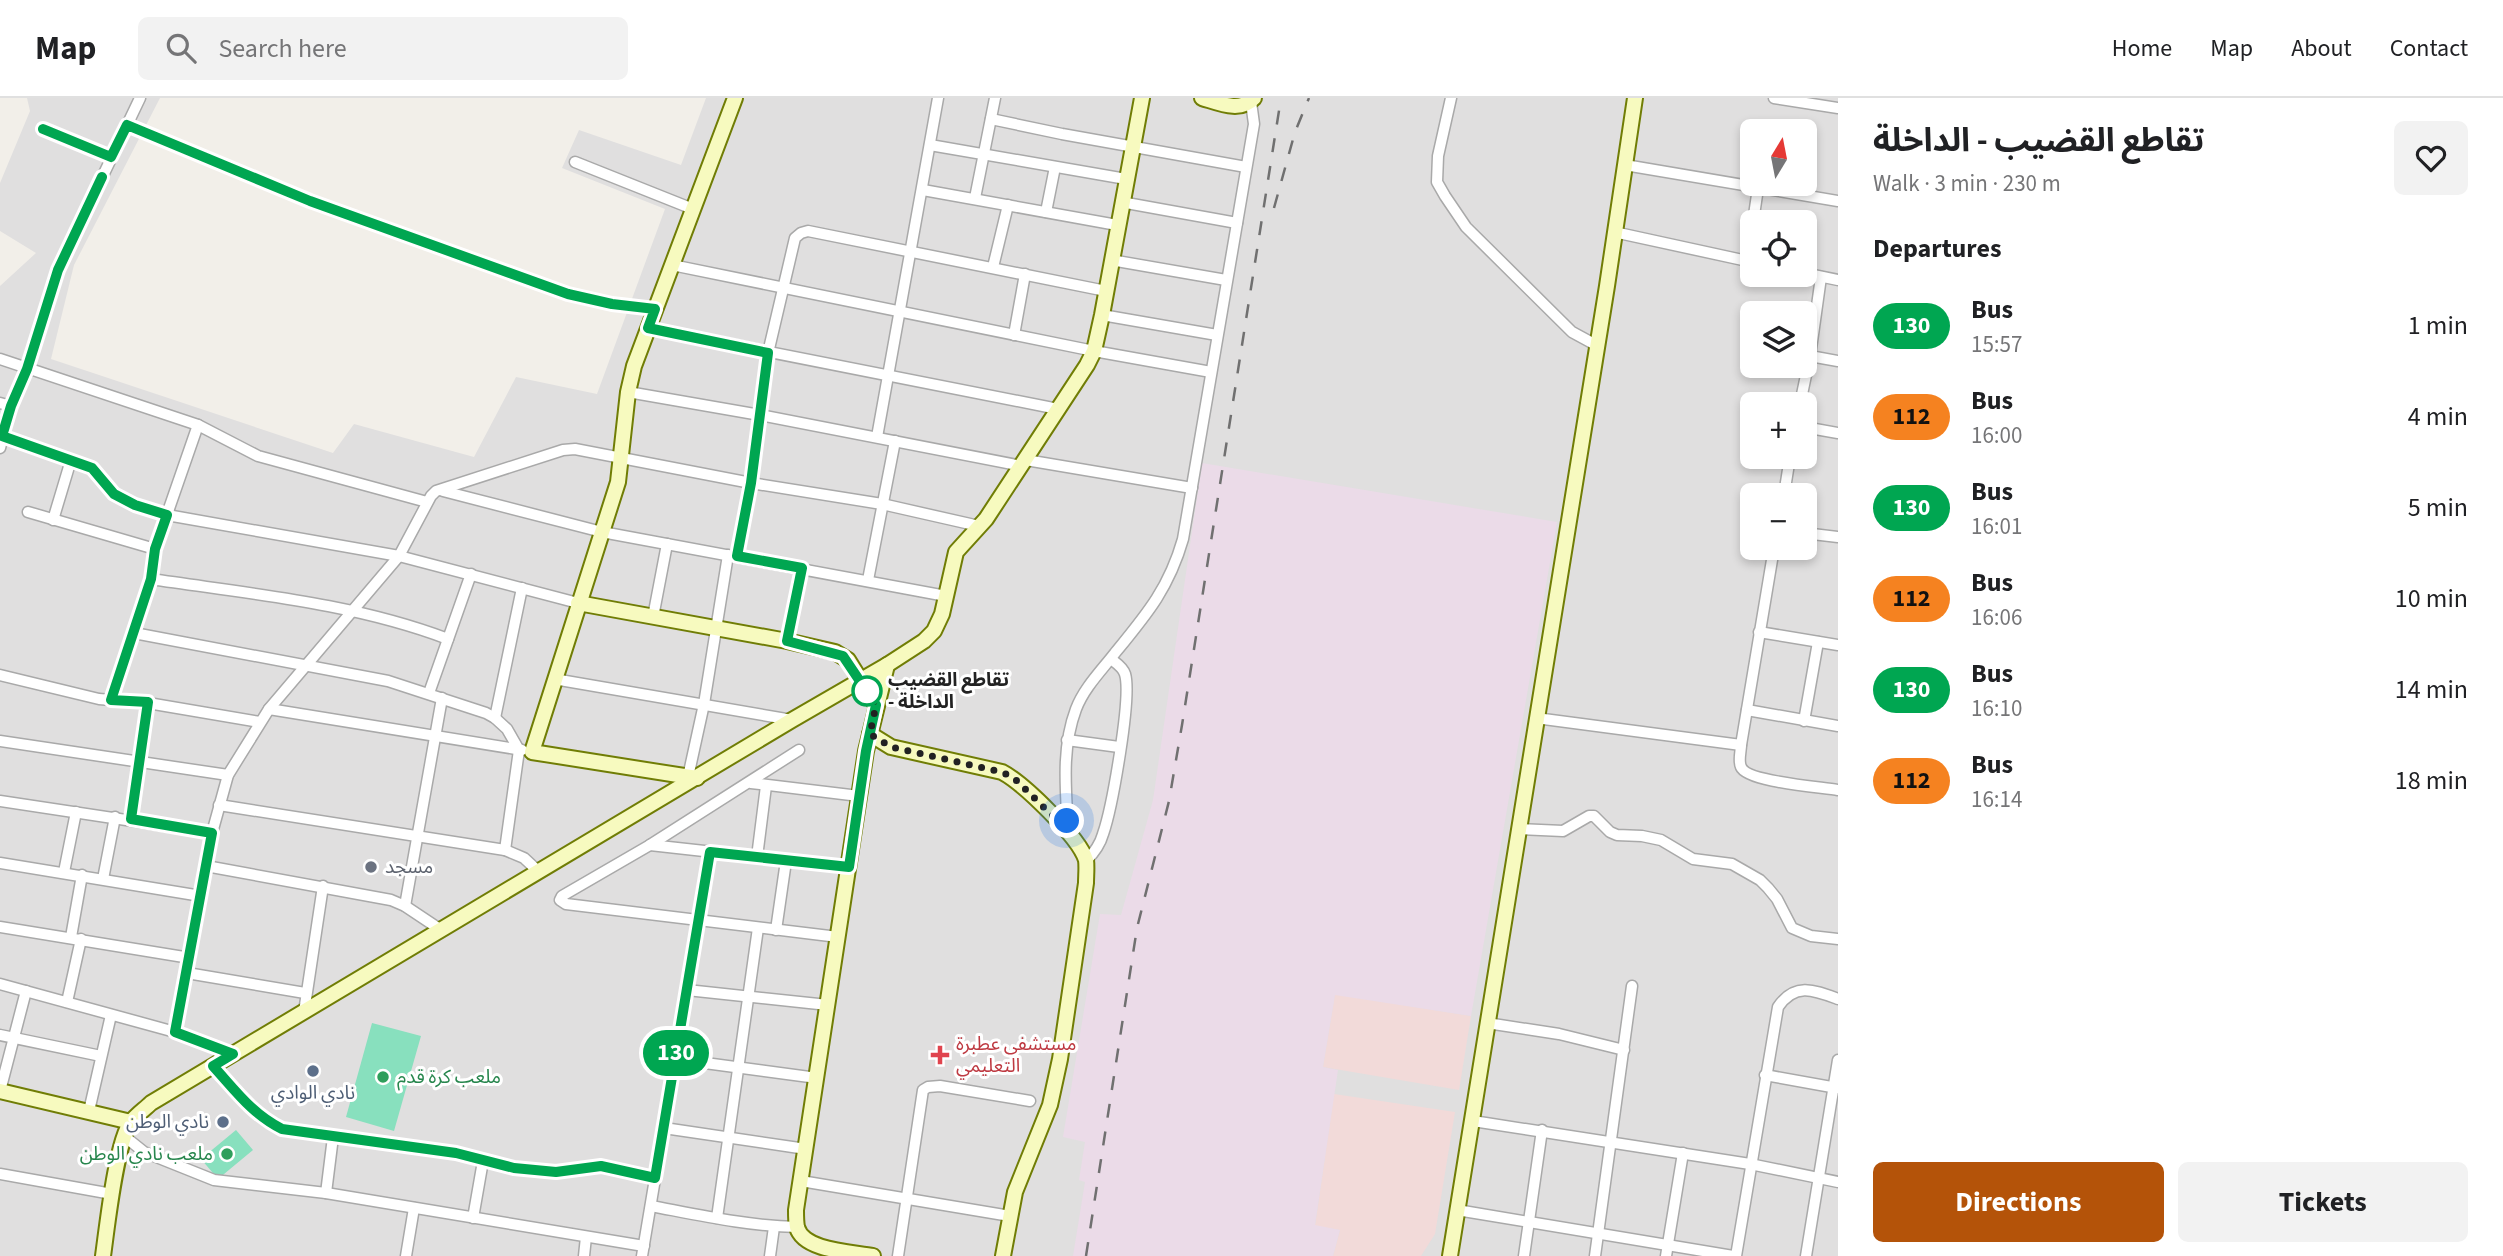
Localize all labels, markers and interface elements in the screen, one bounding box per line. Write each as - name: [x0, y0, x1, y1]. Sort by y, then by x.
- search box: [138, 17, 628, 80]
- text: Map: [35, 25, 96, 72]
- icon: search: [162, 29, 200, 67]
- text: Search here: [218, 30, 347, 67]
- text: Home: [2112, 31, 2172, 66]
- text: Map: [2210, 31, 2253, 66]
- text: About: [2291, 31, 2352, 66]
- text: Contact: [2390, 31, 2468, 66]
- text: تقاطع القضيب - الداخلة: [1873, 117, 2204, 164]
- north arrow: [1740, 119, 1816, 196]
- map controls: [1740, 119, 1817, 560]
- button: heart: [2394, 121, 2468, 195]
- text: Walk · 3 min · 230 m: [1873, 167, 2061, 200]
- button: locate: [1740, 210, 1817, 287]
- text: Departures: [1873, 230, 2001, 267]
- text: Bus: [1971, 291, 2013, 328]
- button: layers: [1740, 301, 1817, 378]
- text: 1 min: [2408, 307, 2468, 344]
- text: 130: [1892, 308, 1931, 343]
- text: 15:57: [1971, 328, 2022, 361]
- text: Bus: [1971, 382, 2013, 419]
- button: +: [1740, 392, 1817, 469]
- text: 4 min: [2408, 398, 2468, 435]
- text: 112: [1892, 399, 1931, 434]
- text: 16:00: [1971, 419, 2022, 452]
- text: Bus: [1971, 473, 2013, 510]
- button: −: [1740, 483, 1817, 560]
- text: 5 min: [2408, 489, 2468, 526]
- text: 130: [1892, 490, 1931, 525]
- text: 16:01: [1971, 510, 2022, 543]
- text: Bus: [1971, 564, 2013, 601]
- text: 10 min: [2395, 580, 2468, 617]
- text: 112: [1892, 581, 1931, 616]
- text: 16:06: [1971, 601, 2022, 634]
- text: Bus: [1971, 655, 2013, 692]
- place label: تقاطع القضيب - الداخلة: [888, 667, 1009, 716]
- text: 14 min: [2395, 671, 2468, 708]
- text: 130: [1892, 672, 1931, 707]
- marker: تقاطع القضيب - الداخلة: [852, 676, 882, 706]
- text: 16:10: [1971, 692, 2022, 725]
- text: Bus: [1971, 746, 2013, 783]
- text: 18 min: [2395, 762, 2468, 799]
- text: 112: [1892, 763, 1931, 798]
- text: 16:14: [1971, 783, 2022, 816]
- your location: [1049, 803, 1084, 838]
- place label: مسجد: [385, 854, 433, 881]
- marker: مسجد: [363, 859, 379, 875]
- line badge: 130: [636, 1030, 716, 1076]
- place label: مستشفى عطبرة التعليمي: [956, 1031, 1077, 1080]
- text: 130: [657, 1035, 695, 1070]
- marker: مستشفى عطبرة التعليمي: [930, 1045, 950, 1065]
- marker: نادي الوادي: [305, 1063, 321, 1079]
- place label: ملعب كرة قدم: [397, 1064, 501, 1091]
- marker: ملعب كرة قدم: [375, 1069, 391, 1085]
- place label: نادي الوادي: [271, 1080, 355, 1107]
- place label: نادي الوطن: [126, 1109, 209, 1136]
- marker: نادي الوطن: [215, 1114, 231, 1130]
- place label: ملعب نادي الوطن: [80, 1141, 213, 1168]
- marker: ملعب نادي الوطن: [219, 1146, 235, 1162]
- button: Directions: [1873, 1162, 2164, 1242]
- button: Tickets: [2178, 1162, 2468, 1242]

